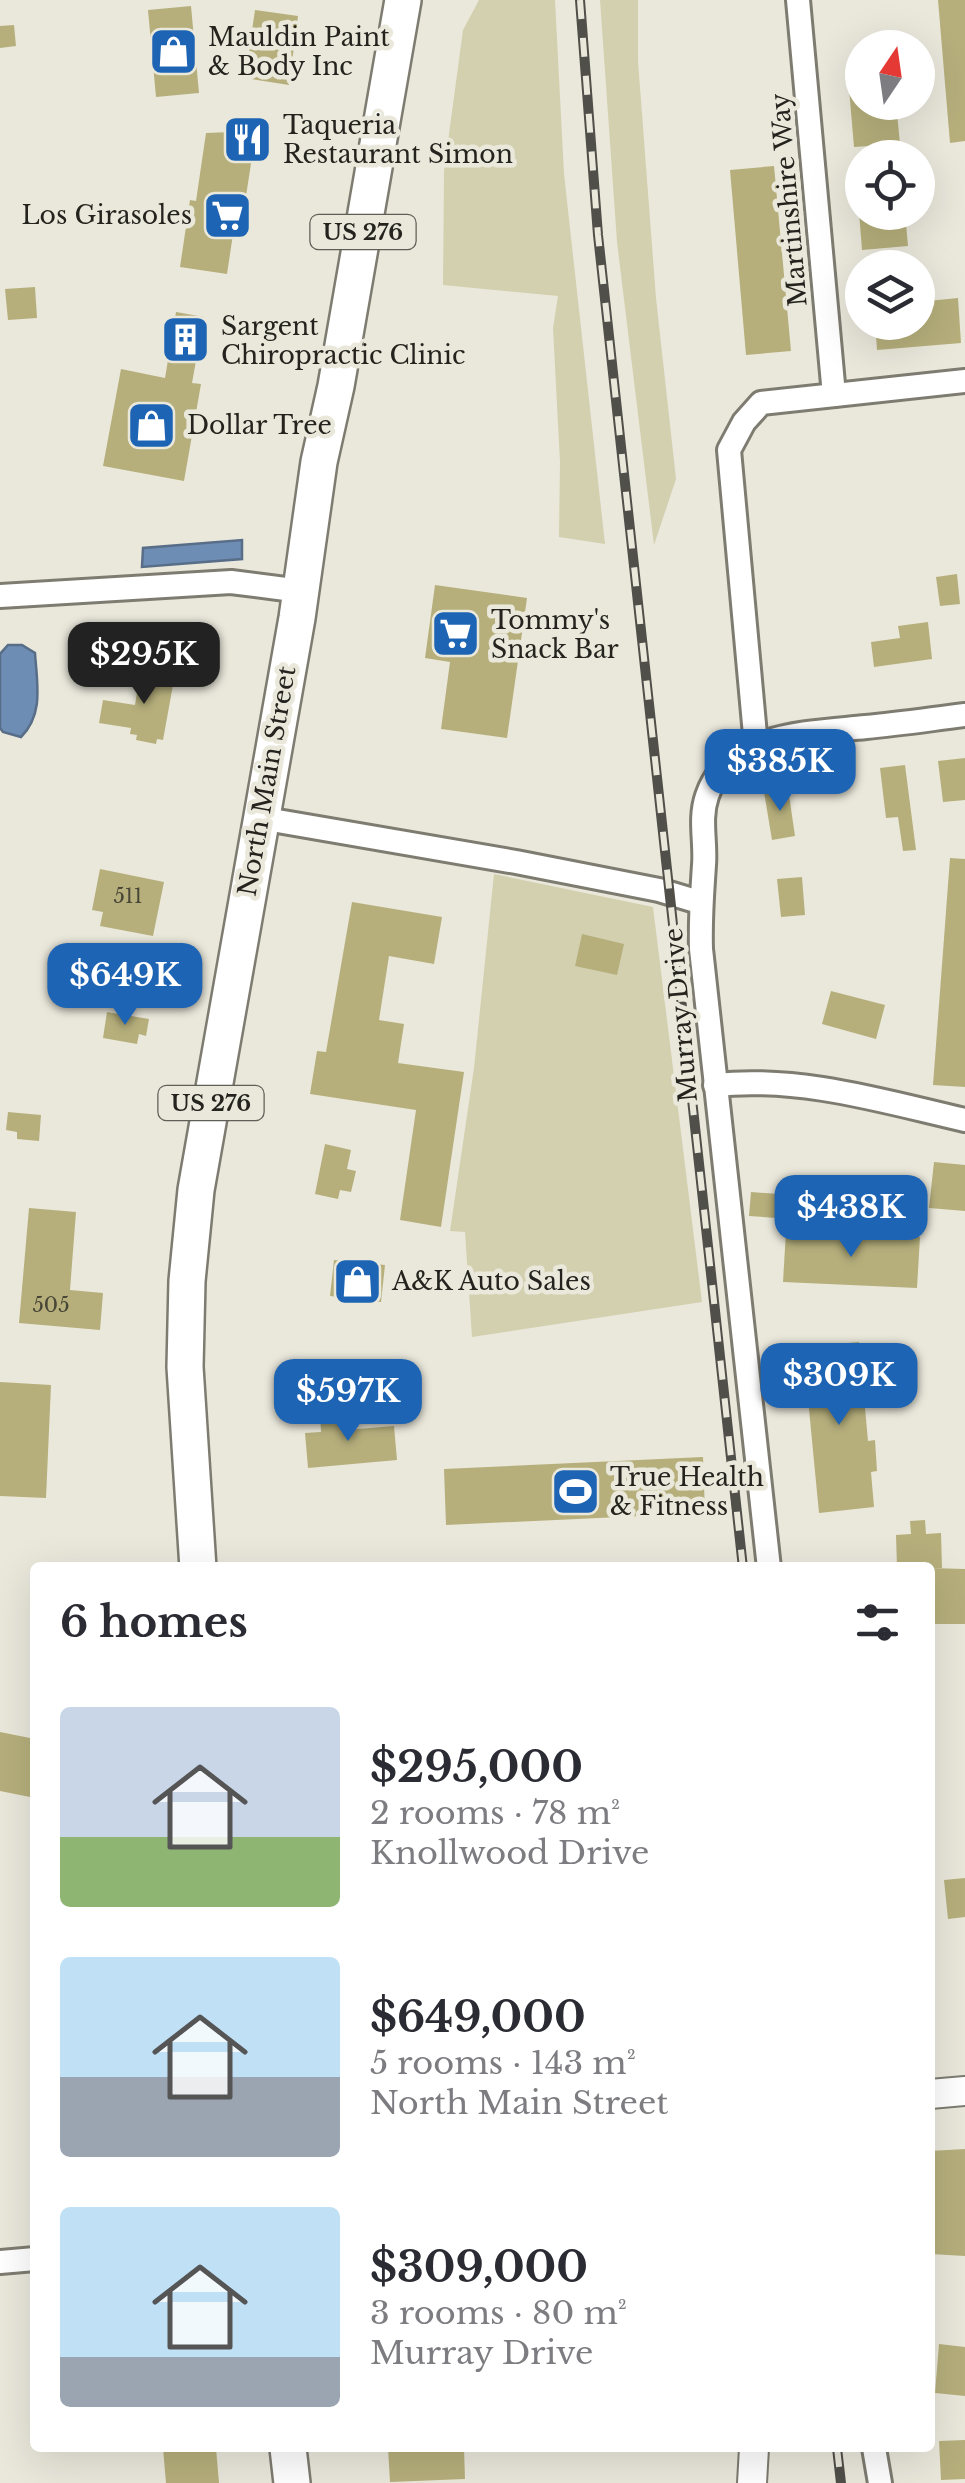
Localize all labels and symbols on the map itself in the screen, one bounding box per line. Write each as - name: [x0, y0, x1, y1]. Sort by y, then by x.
- place label: Mauldin Paint & Body Inc: [208, 22, 390, 82]
- shop icon: Mauldin Paint & Body Inc: [147, 25, 199, 77]
- north arrow: [845, 30, 935, 120]
- street label: Martinshire Way: [764, 92, 814, 308]
- place label: Taqueria Restaurant Simon: [283, 110, 513, 170]
- restaurant icon: Taqueria Restaurant Simon: [222, 113, 274, 165]
- supermarket icon: Los Girasoles: [201, 189, 253, 241]
- place label: Los Girasoles: [21, 200, 192, 231]
- road number: US 276: [310, 215, 416, 249]
- place label: Sargent Chiropractic Clinic: [221, 311, 465, 371]
- building icon: Sargent Chiropractic Clinic: [160, 314, 212, 366]
- shop icon: Dollar Tree: [126, 399, 178, 451]
- place label: Dollar Tree: [187, 410, 332, 441]
- place label: Tommy's Snack Bar: [491, 605, 619, 665]
- supermarket icon: Tommy's Snack Bar: [430, 608, 482, 660]
- pin: $295K: [74, 622, 214, 707]
- street label: North Main Street: [231, 663, 303, 898]
- pin: $385K: [710, 729, 850, 814]
- house number: 511: [113, 884, 143, 908]
- street label: Murray Drive: [658, 927, 704, 1103]
- pin: $649K: [55, 943, 195, 1028]
- road number: US 276: [158, 1086, 264, 1120]
- pin: $438K: [781, 1175, 921, 1260]
- shop icon: A&K Auto Sales: [331, 1255, 383, 1307]
- place label: A&K Auto Sales: [391, 1266, 591, 1297]
- house number: 505: [33, 1293, 70, 1317]
- pin: $309K: [769, 1343, 909, 1428]
- pin: $597K: [278, 1359, 418, 1444]
- place label: True Health & Fitness: [610, 1462, 764, 1522]
- sports icon: True Health & Fitness: [549, 1465, 601, 1517]

